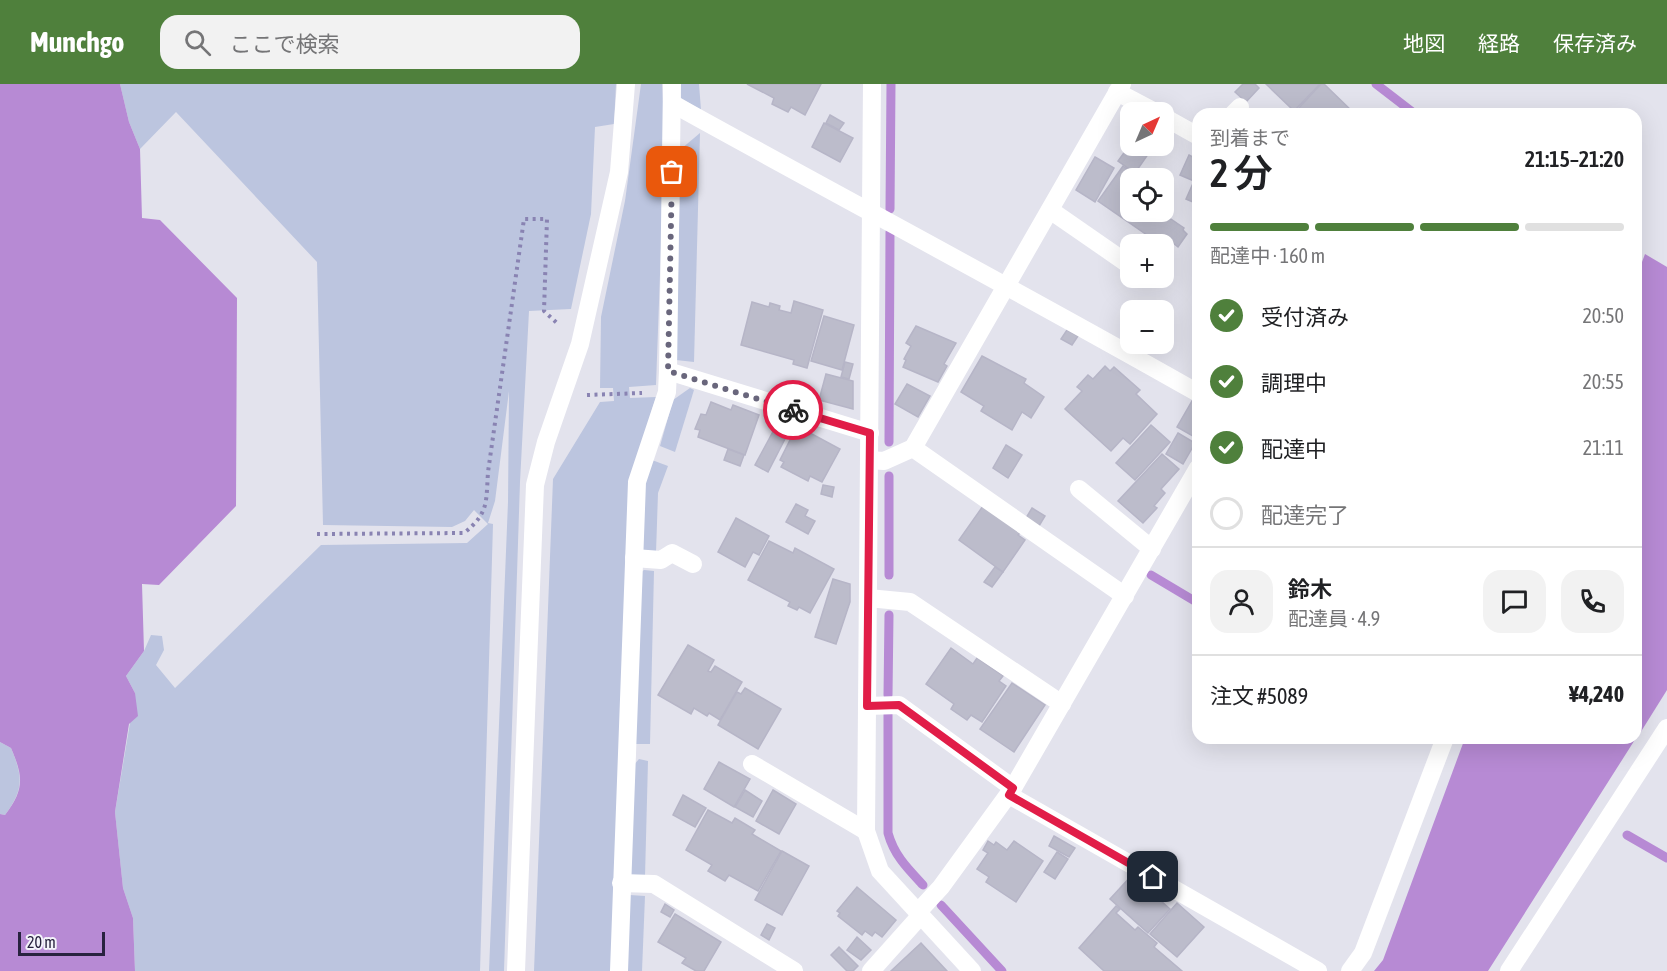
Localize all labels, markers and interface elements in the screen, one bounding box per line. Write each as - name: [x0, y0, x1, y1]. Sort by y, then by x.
- search box: [160, 15, 580, 69]
- text: Munchgo: [30, 26, 124, 58]
- icon: search: [181, 26, 214, 59]
- text: ここで検索: [229, 31, 339, 57]
- text: 地図: [1403, 31, 1445, 55]
- text: 経路: [1478, 31, 1520, 55]
- text: 保存済み: [1553, 31, 1637, 55]
- north arrow: [1120, 102, 1174, 156]
- map controls: [1120, 102, 1174, 354]
- text: 到着まで: [1210, 126, 1290, 149]
- pin: [646, 146, 697, 197]
- text: 21:15–21:20: [1525, 146, 1624, 172]
- text: 2 分: [1210, 151, 1273, 195]
- icon: bag: [655, 155, 688, 188]
- button: locate: [1120, 168, 1174, 222]
- button: +: [1120, 234, 1174, 288]
- text: 配達中 · 160 m: [1210, 244, 1325, 267]
- icon: check: [1210, 299, 1243, 332]
- button: −: [1120, 300, 1174, 354]
- text: 受付済み: [1261, 304, 1349, 330]
- text: 20:50: [1582, 304, 1624, 327]
- icon: check: [1210, 365, 1243, 398]
- text: 調理中: [1261, 370, 1327, 396]
- text: 20:55: [1582, 370, 1624, 393]
- courier: [763, 380, 823, 440]
- icon: bike: [777, 394, 810, 427]
- icon: check: [1210, 431, 1243, 464]
- text: 配達中: [1261, 436, 1327, 462]
- text: 21:11: [1583, 436, 1624, 459]
- text: 配達完了: [1261, 502, 1349, 528]
- button: person: [1210, 570, 1273, 633]
- button: chat: [1483, 570, 1546, 633]
- button: phone: [1561, 570, 1624, 633]
- text: 鈴木: [1288, 576, 1332, 602]
- text: 配達員 · 4.9: [1288, 607, 1380, 630]
- text: ¥4,240: [1569, 681, 1624, 707]
- text: 注文 #5089: [1210, 683, 1308, 709]
- pin: [1127, 851, 1178, 902]
- icon: home: [1136, 860, 1169, 893]
- scale bar: [18, 929, 105, 956]
- text: 20 m: [27, 933, 56, 951]

